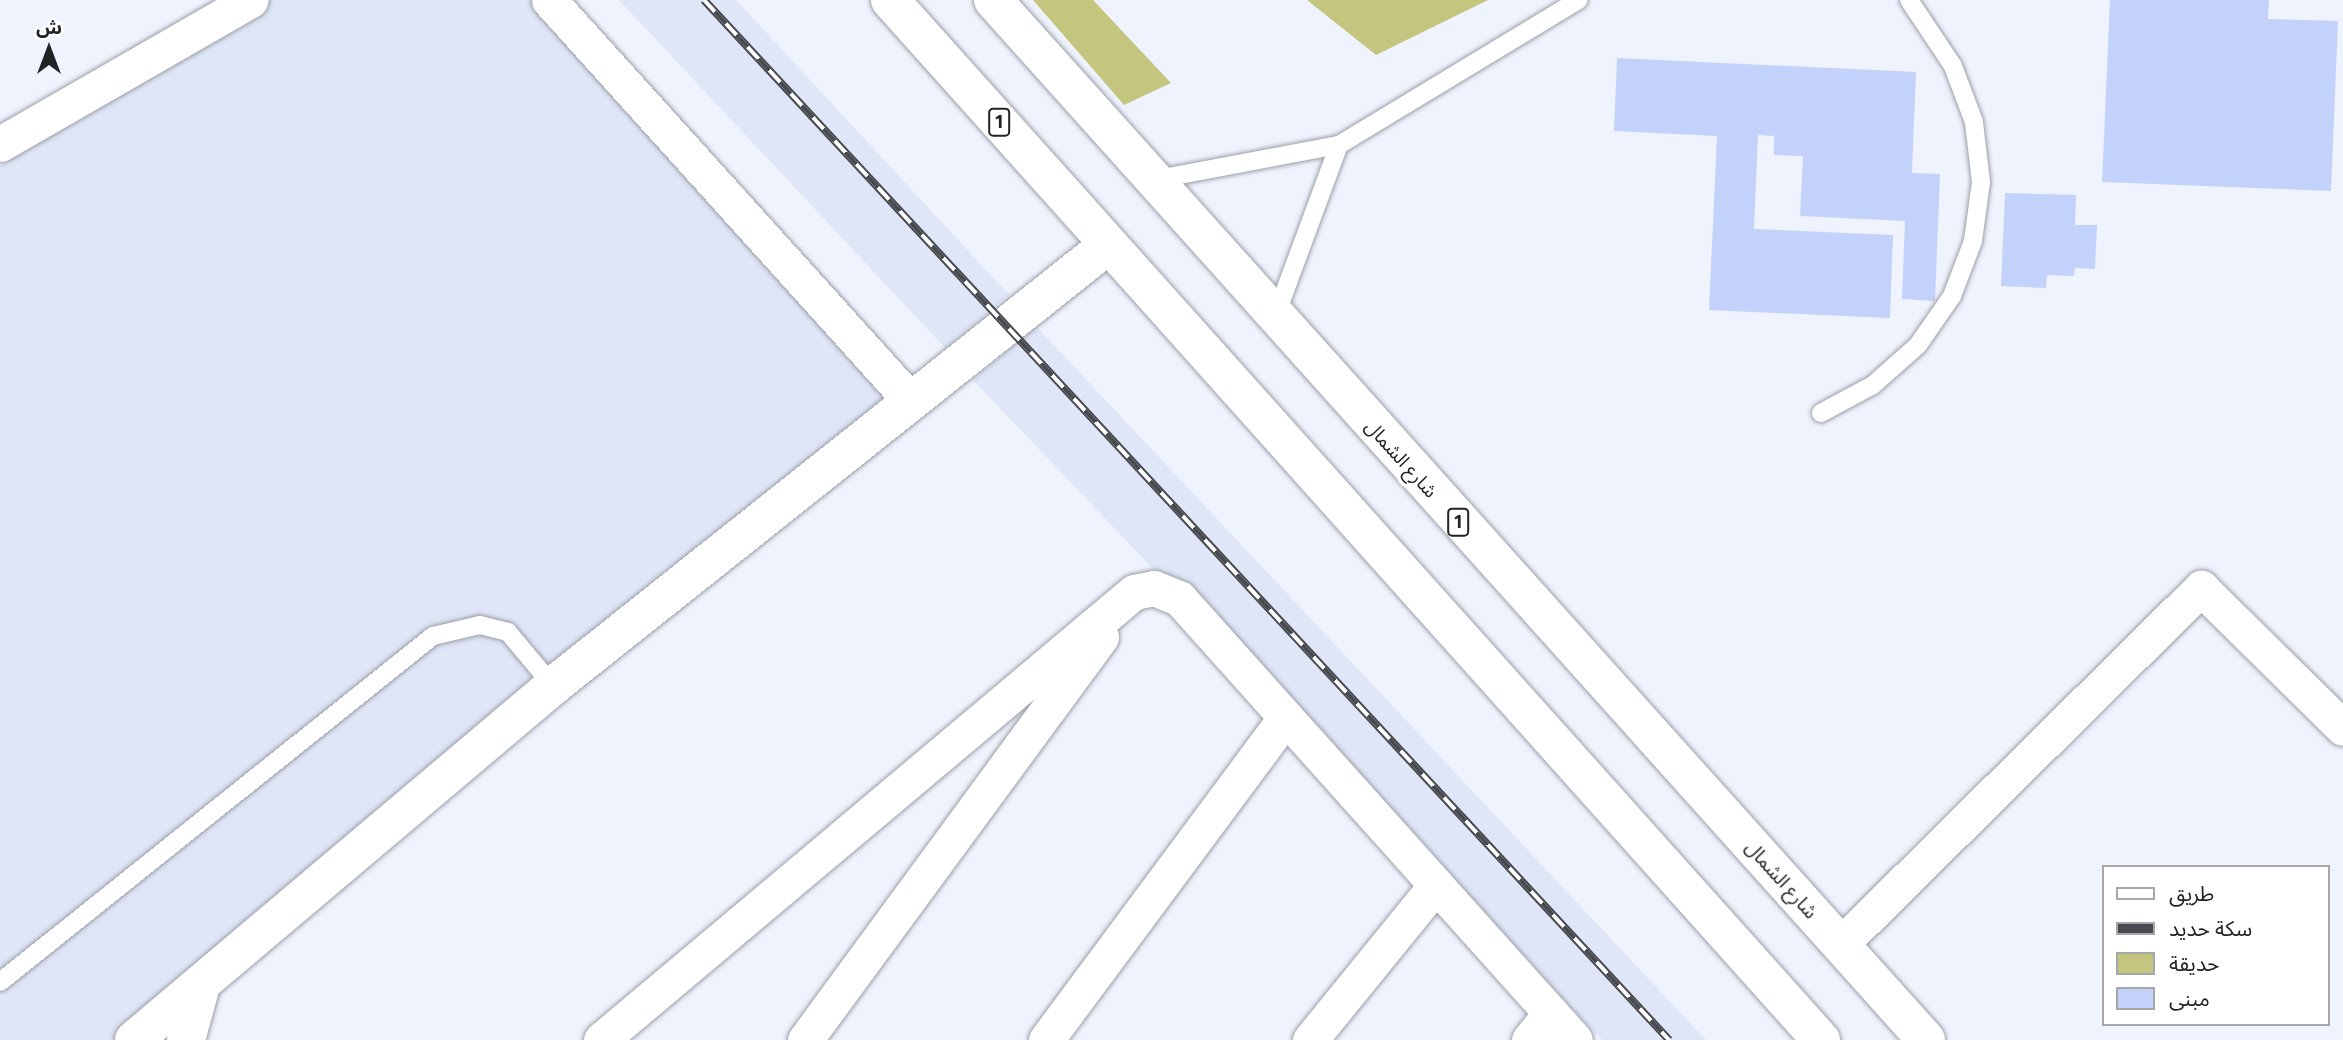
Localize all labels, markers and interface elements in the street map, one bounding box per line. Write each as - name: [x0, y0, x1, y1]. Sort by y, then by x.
- north arrow: [14, 14, 84, 84]
- text: ش: [36, 16, 62, 39]
- road number: 1: [987, 107, 1011, 136]
- street label: شارع الشمال: [1360, 415, 1442, 503]
- road number: 1: [1446, 508, 1470, 536]
- street label: شارع الشمال: [1740, 836, 1822, 924]
- legend: [2102, 865, 2329, 1026]
- text: طريق: [2169, 881, 2214, 907]
- text: سكة حديد: [2169, 916, 2252, 942]
- text: حديقة: [2169, 951, 2219, 977]
- text: مبنى: [2169, 986, 2210, 1012]

